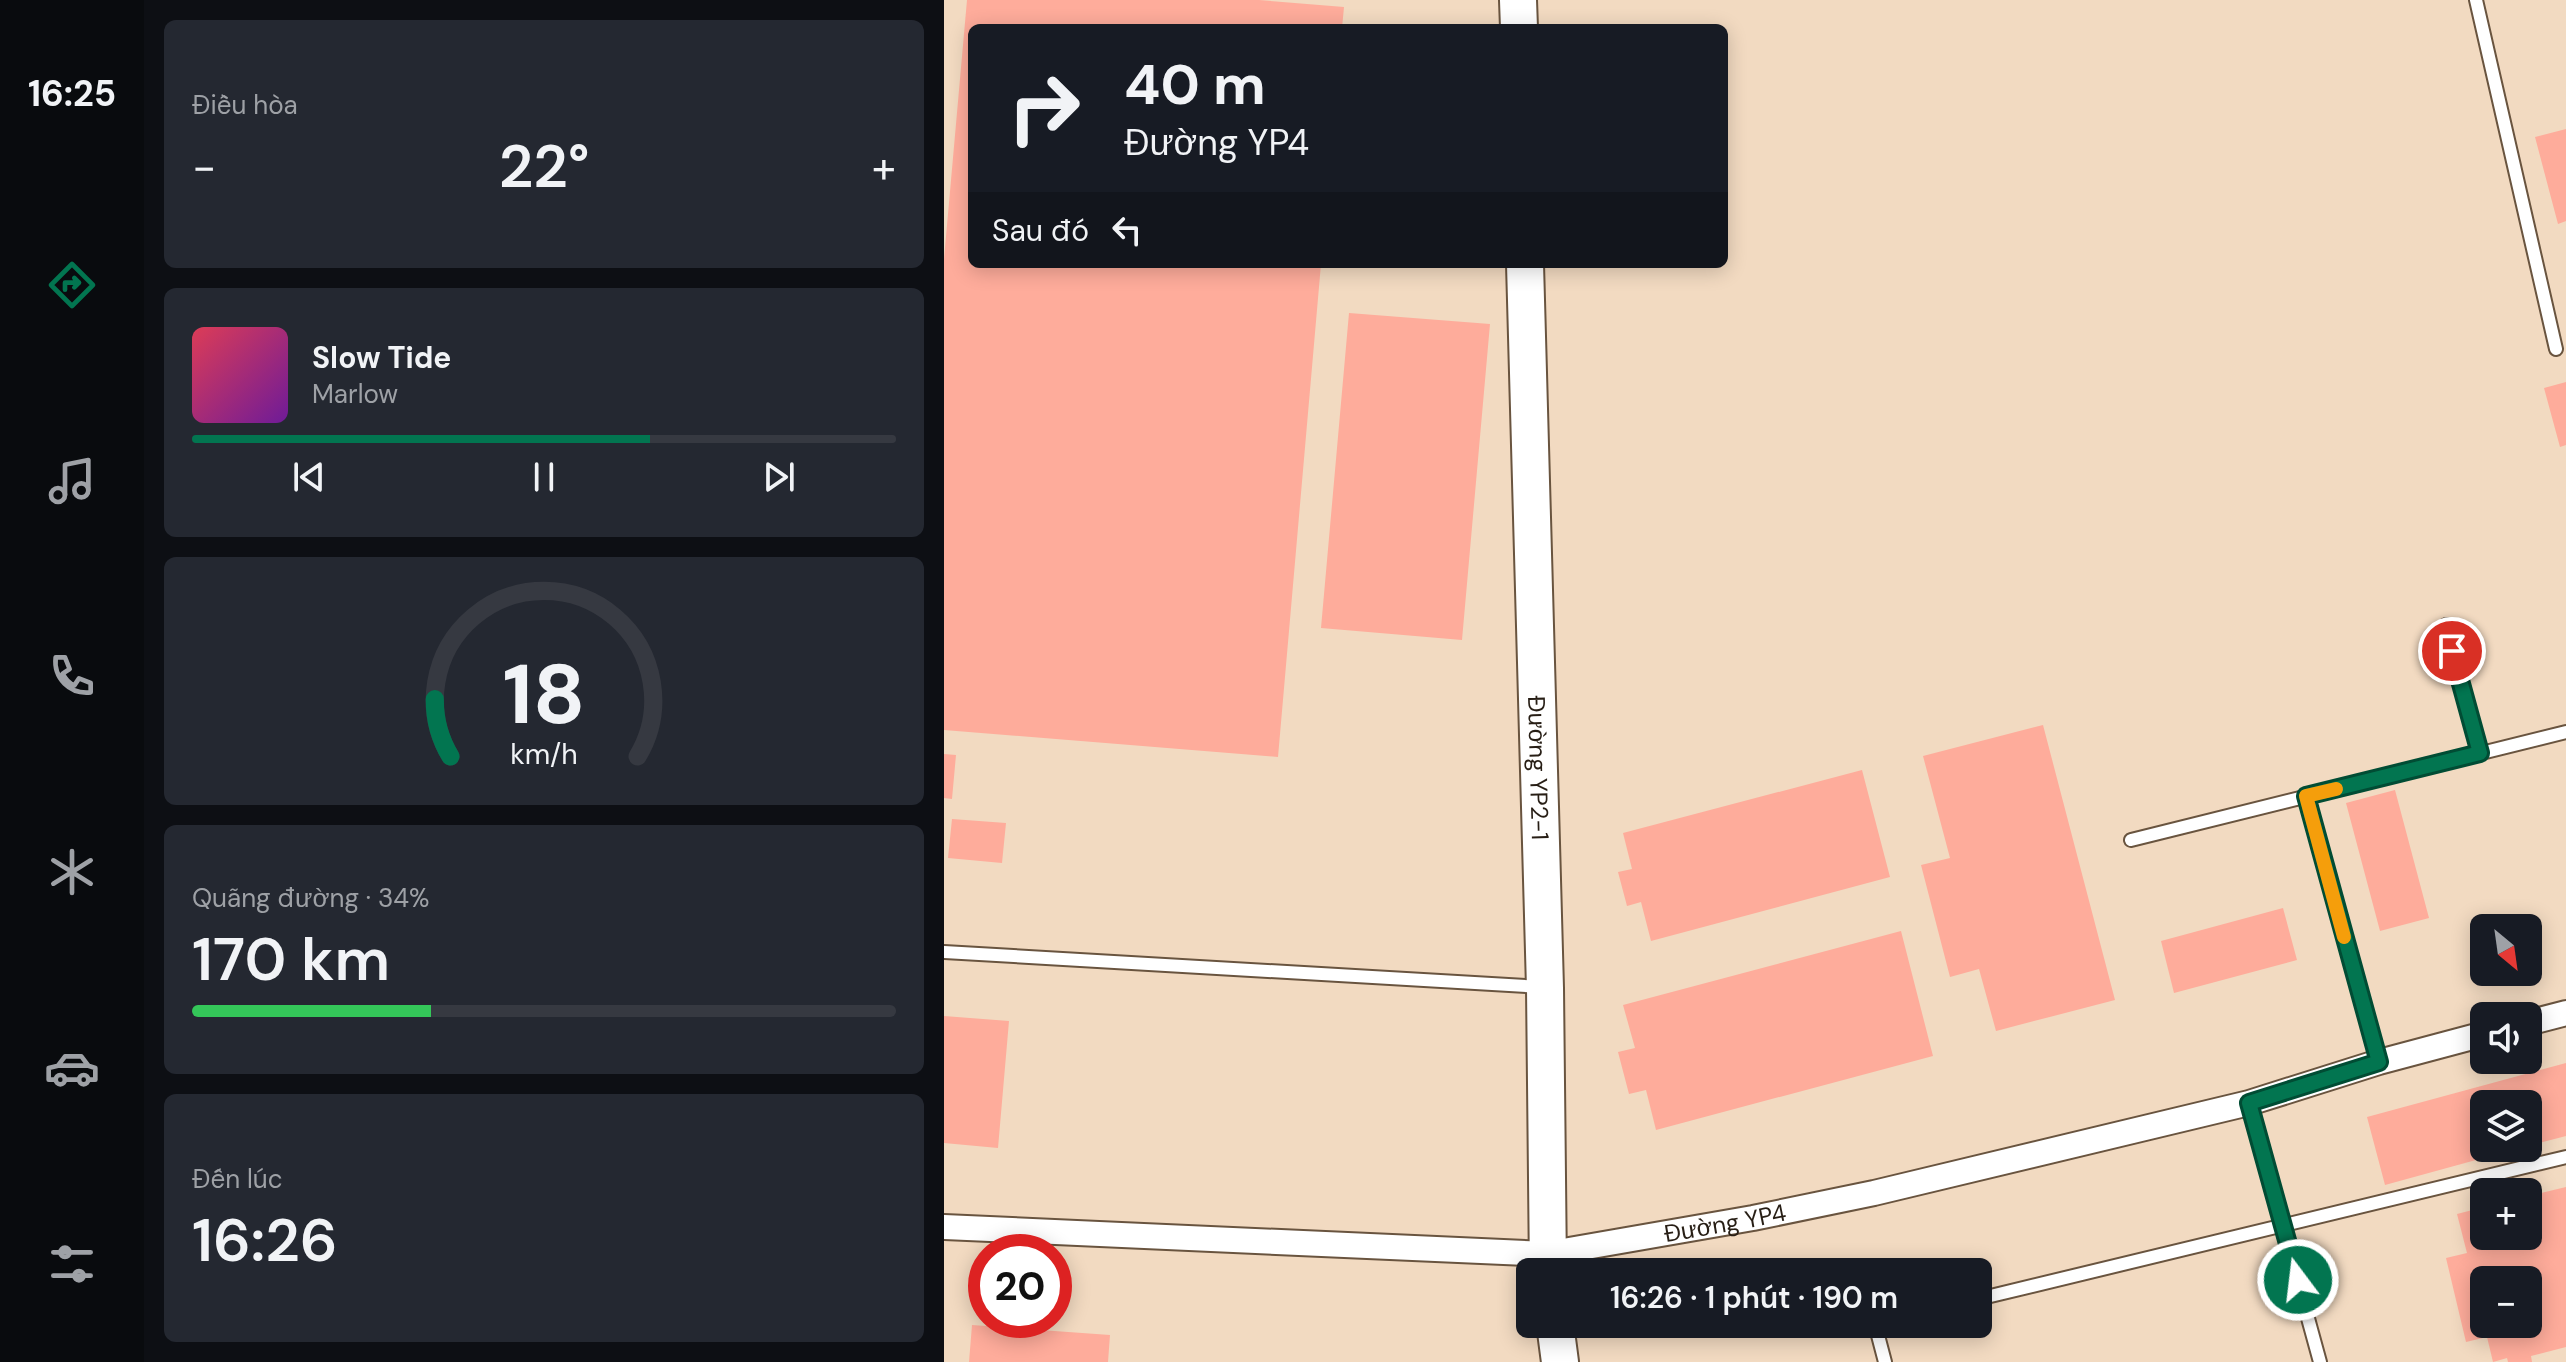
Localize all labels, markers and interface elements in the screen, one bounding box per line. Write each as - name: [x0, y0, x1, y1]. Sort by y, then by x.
- text: 40 m: [1124, 48, 1266, 121]
- icon: right: [992, 56, 1096, 160]
- text: 16:25: [28, 70, 116, 117]
- text: Điều hòa: [192, 88, 298, 122]
- text: Đường YP4: [1124, 119, 1309, 166]
- text: 22°: [499, 127, 589, 206]
- text: −: [192, 138, 216, 196]
- text: +: [872, 138, 896, 196]
- icon: left: [1105, 208, 1149, 252]
- text: Sau đó: [992, 211, 1089, 250]
- icon: directions: [44, 257, 100, 313]
- text: Slow Tide: [312, 338, 451, 377]
- text: Marlow: [312, 377, 398, 411]
- icon: music: [44, 453, 100, 509]
- icon: previous: [287, 455, 331, 499]
- icon: pause: [522, 455, 566, 499]
- icon: next: [757, 455, 801, 499]
- pin: [2418, 617, 2486, 685]
- icon: arrive: [2430, 629, 2474, 673]
- text: 18: [503, 640, 585, 749]
- icon: phone: [44, 648, 100, 704]
- street label: Đường YP2-1: [1521, 695, 1556, 841]
- text: km/h: [510, 736, 578, 773]
- icon: climate: [44, 844, 100, 900]
- text: Quãng đường · 34%: [192, 881, 429, 915]
- north arrow: [2470, 914, 2542, 986]
- map controls: [2470, 914, 2542, 1338]
- text: 170 km: [192, 920, 390, 999]
- button: sound: [2470, 1002, 2542, 1074]
- icon: car: [44, 1040, 100, 1096]
- button: layers: [2470, 1090, 2542, 1162]
- text: Đến lúc: [192, 1162, 283, 1196]
- button: +: [2470, 1178, 2542, 1250]
- street label: Đường YP4: [1661, 1196, 1788, 1249]
- text: 16:26: [192, 1201, 338, 1280]
- speed limit sign: 20: [968, 1234, 1072, 1338]
- icon: filters: [44, 1236, 100, 1292]
- position arrow: [2256, 1238, 2340, 1322]
- button: −: [2470, 1266, 2542, 1338]
- text: 16:26 · 1 phút · 190 m: [1610, 1278, 1898, 1317]

